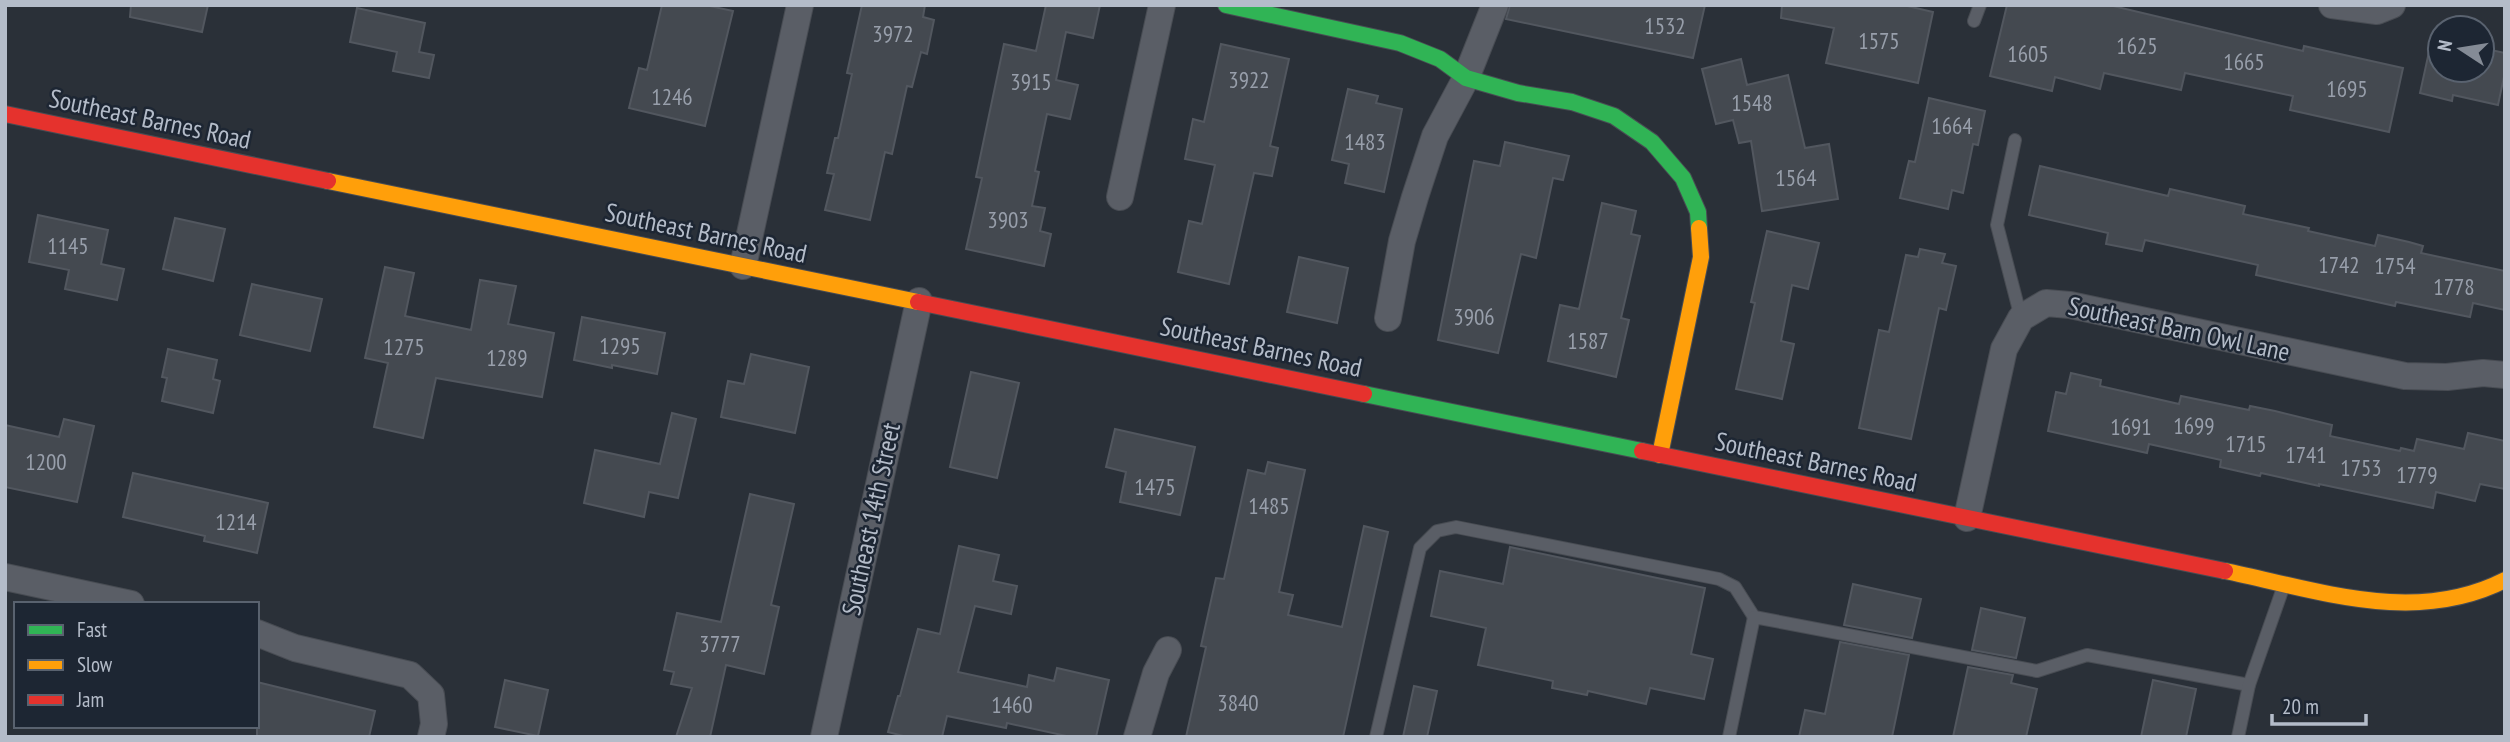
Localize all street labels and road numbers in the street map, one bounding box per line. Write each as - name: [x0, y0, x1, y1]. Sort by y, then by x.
- street label: Southeast Barnes Road: [46, 81, 254, 156]
- street label: Southeast Barnes Road: [602, 195, 810, 270]
- street label: Southeast Barn Owl Lane: [2065, 289, 2293, 368]
- street label: Southeast Barnes Road: [1157, 309, 1365, 384]
- street label: Southeast 14th Street: [834, 420, 907, 618]
- street label: Southeast Barnes Road: [1712, 424, 1920, 499]

